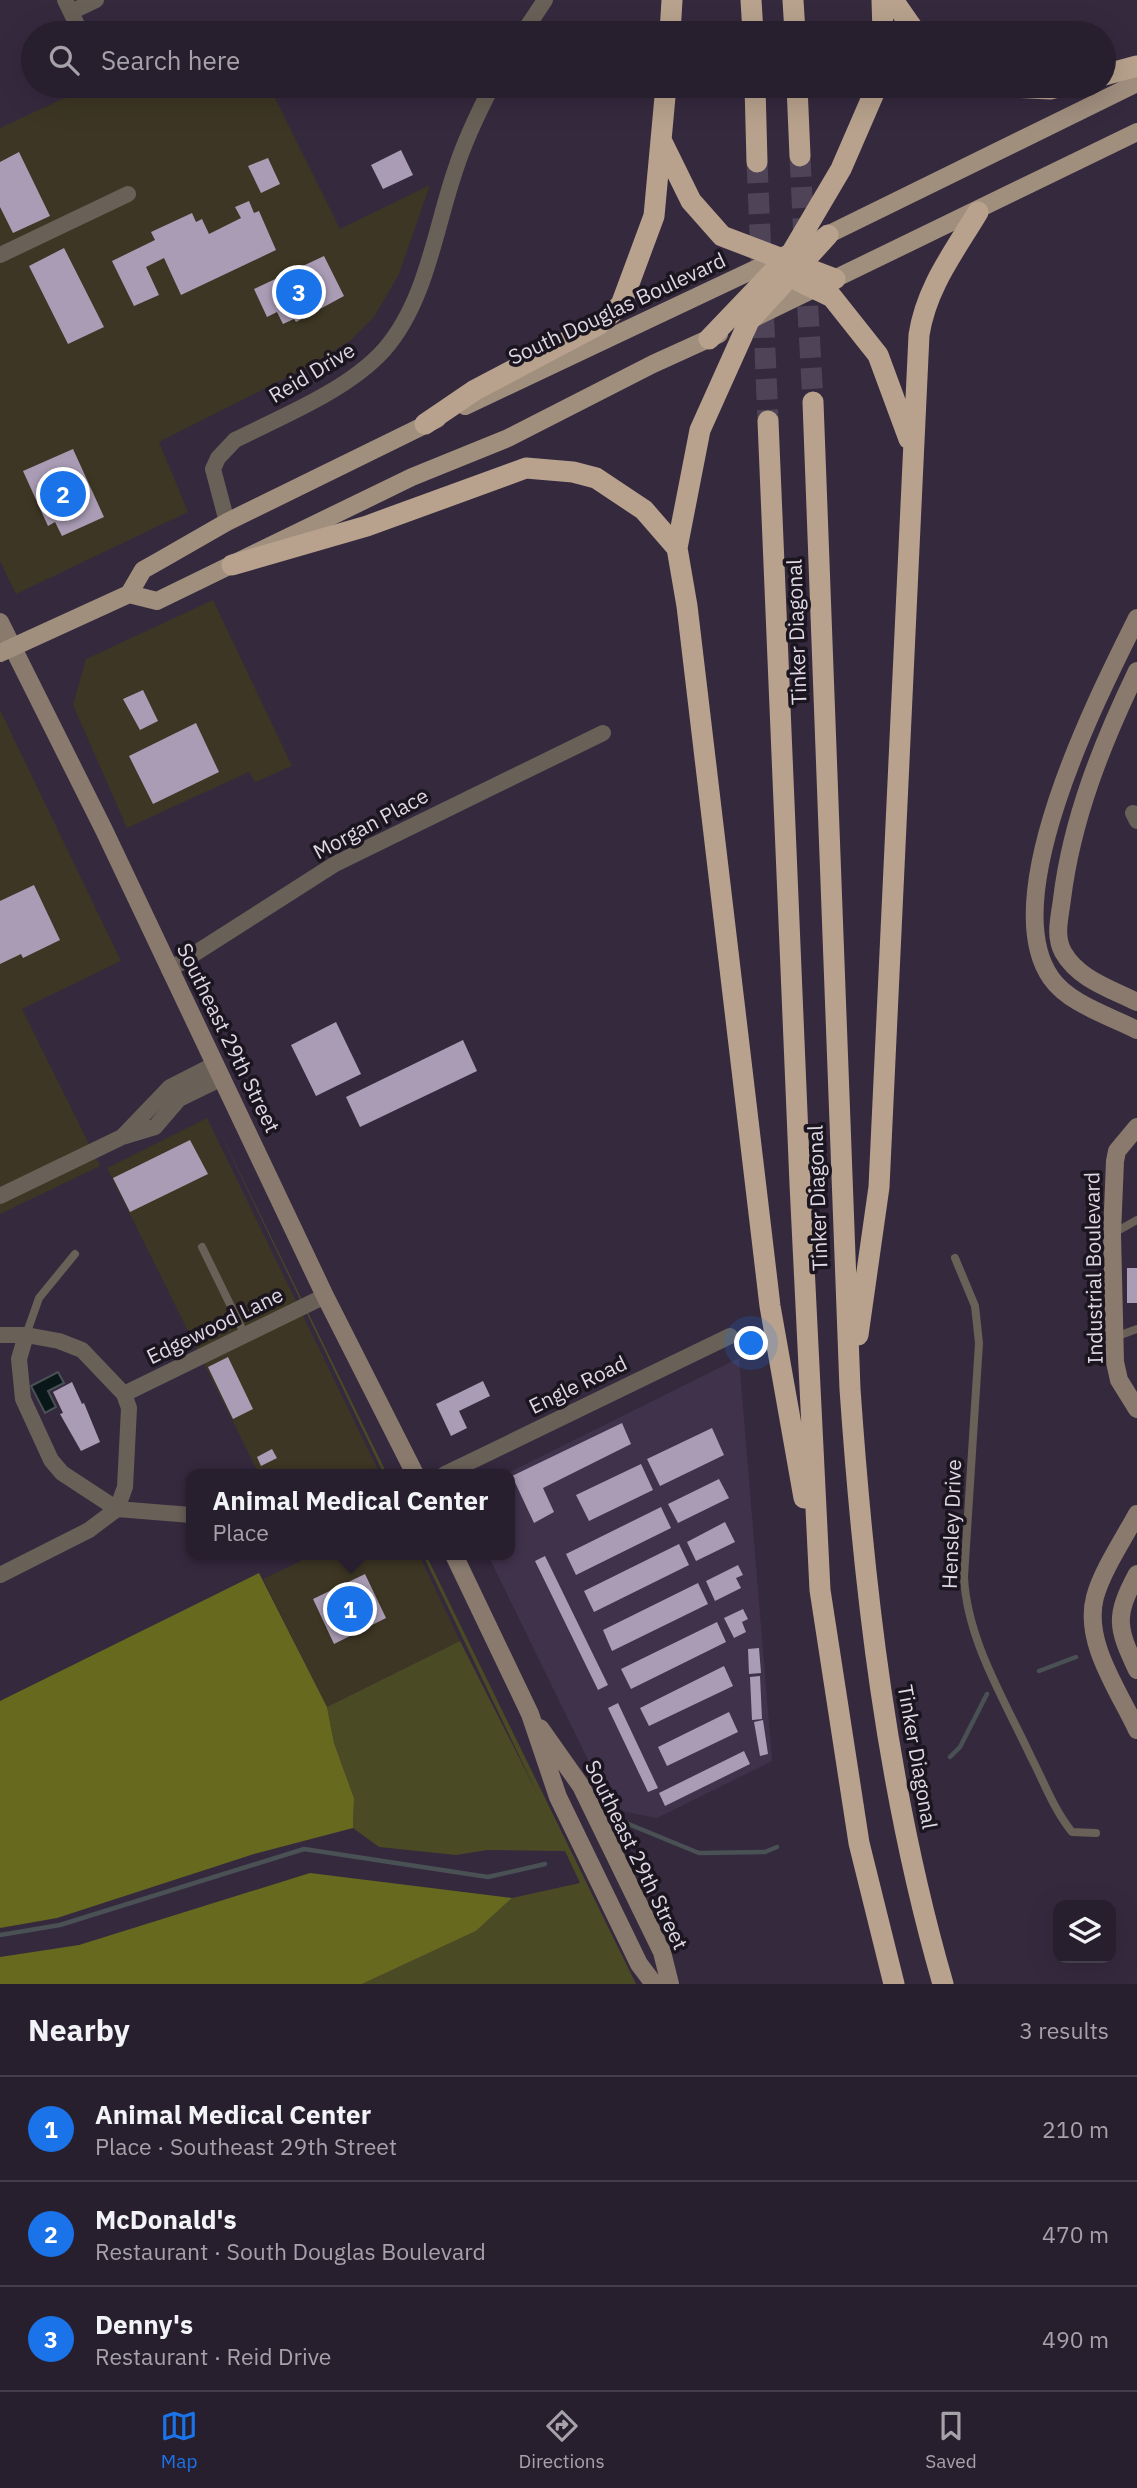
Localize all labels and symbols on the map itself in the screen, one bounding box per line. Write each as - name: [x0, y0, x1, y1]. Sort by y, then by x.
- street label: South Douglas Boulevard: [503, 245, 730, 371]
- pin: 3: [276, 266, 322, 318]
- street label: Reid Drive: [263, 335, 360, 409]
- pin: 2: [40, 468, 86, 520]
- street label: Tinker Diagonal: [779, 558, 813, 706]
- street label: Morgan Place: [308, 781, 433, 865]
- street label: Southeast 29th Street: [171, 938, 287, 1137]
- street label: Tinker Diagonal: [800, 1124, 834, 1272]
- street label: Industrial Boulevard: [1077, 1172, 1109, 1364]
- street label: Edgewood Lane: [142, 1280, 287, 1370]
- your location: [734, 1326, 768, 1360]
- street label: Engle Road: [524, 1348, 631, 1420]
- street label: Hensley Drive: [935, 1459, 967, 1589]
- pin: 1: [327, 1583, 373, 1635]
- street label: Tinker Diagonal: [892, 1682, 945, 1832]
- street label: Southeast 29th Street: [579, 1755, 695, 1954]

